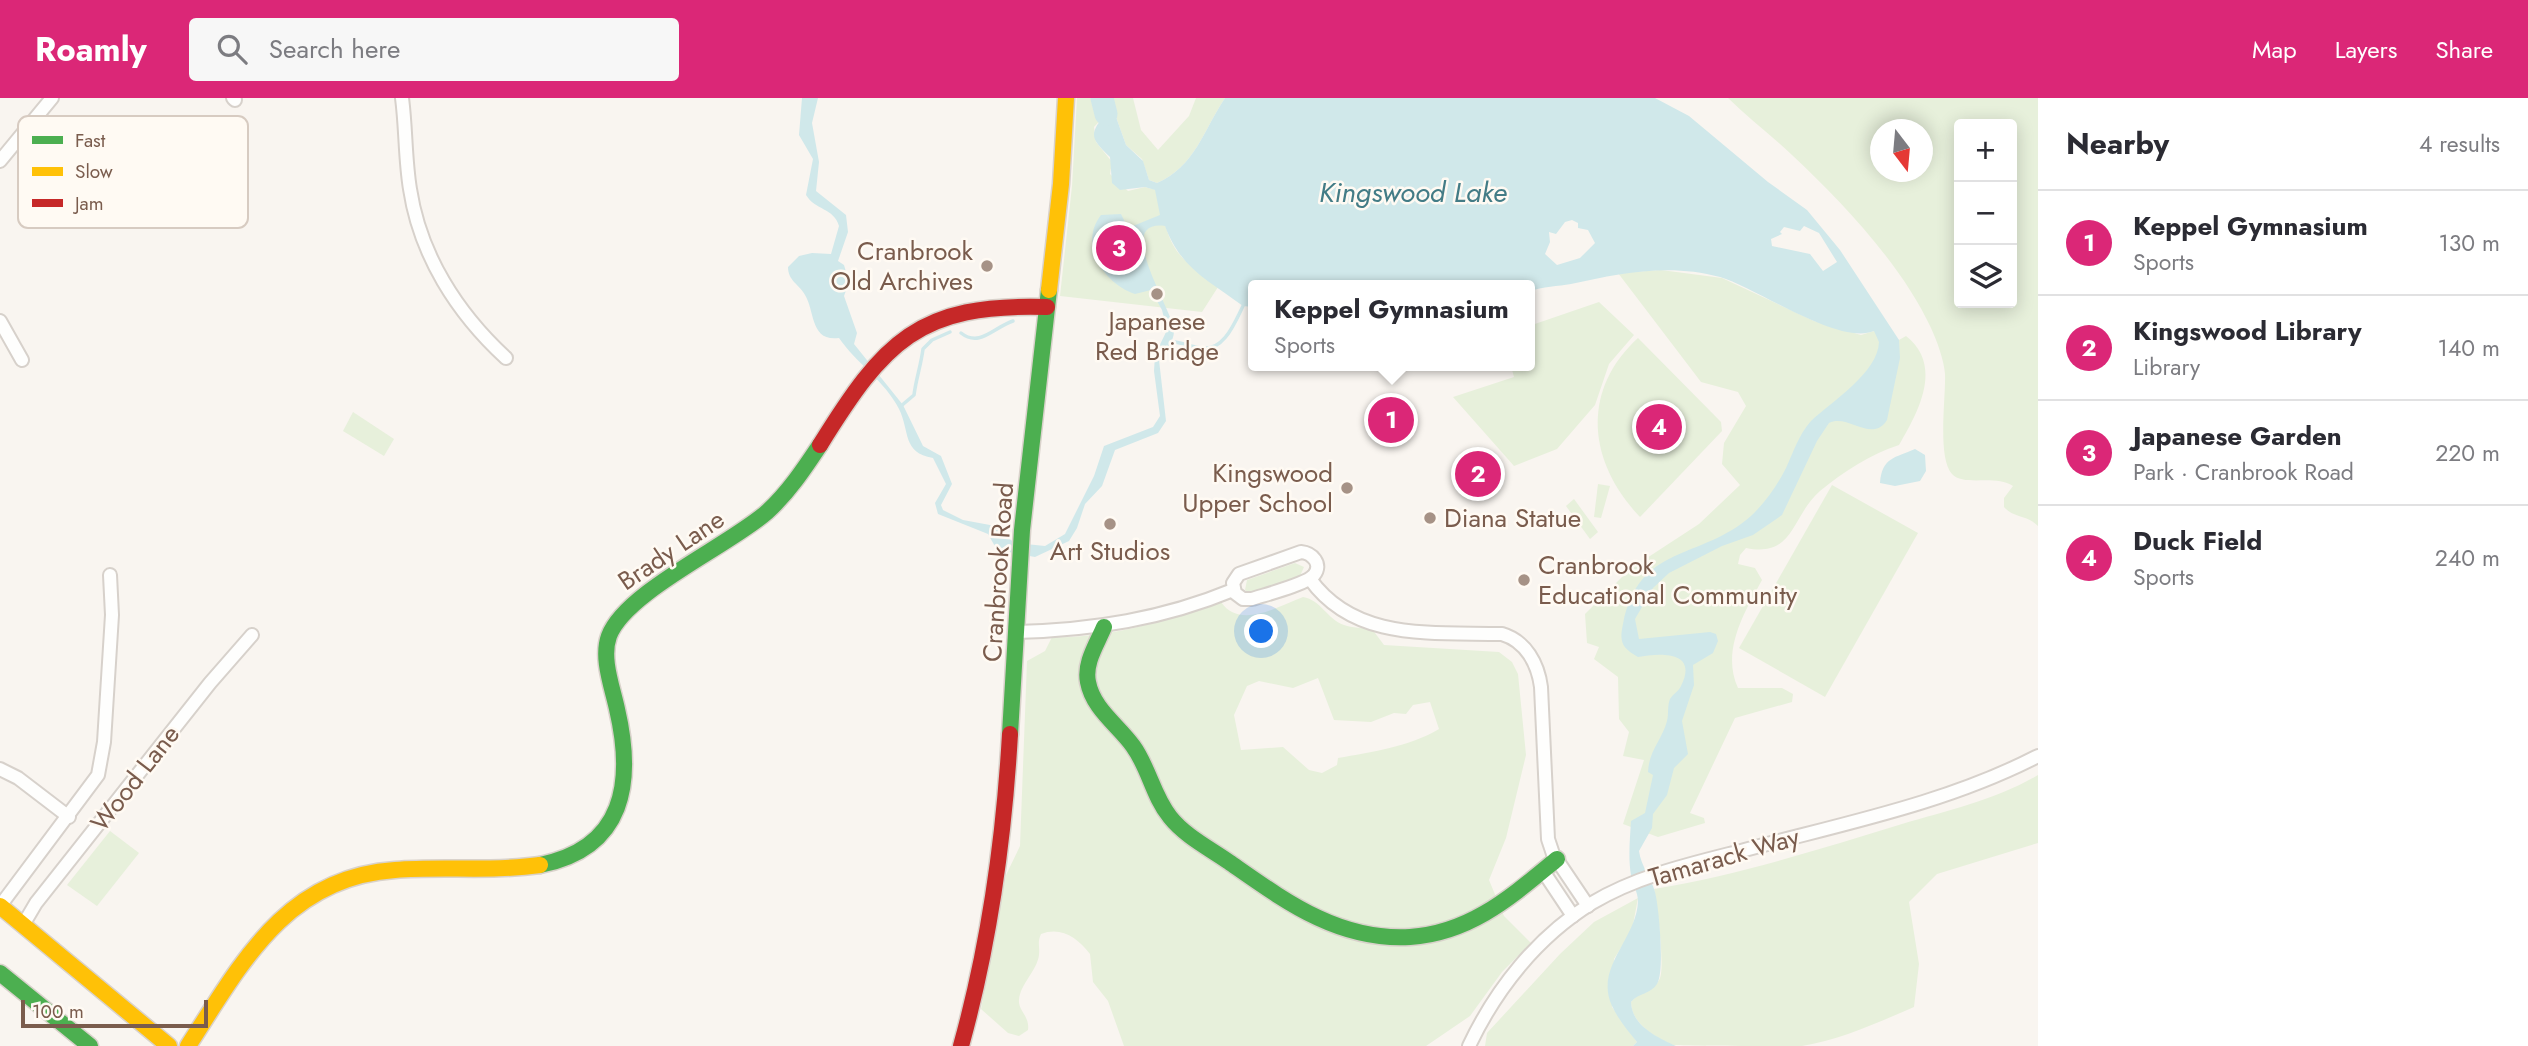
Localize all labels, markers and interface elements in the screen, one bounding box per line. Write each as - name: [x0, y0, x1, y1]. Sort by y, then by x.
- search box: [189, 18, 679, 81]
- text: Roamly: [35, 26, 147, 73]
- icon: search: [213, 30, 251, 68]
- text: Search here: [269, 30, 400, 68]
- text: Map: [2252, 32, 2297, 67]
- text: Layers: [2335, 32, 2397, 67]
- text: Share: [2435, 32, 2493, 67]
- legend: [18, 116, 248, 228]
- north arrow: [1870, 119, 1933, 182]
- map controls: [1954, 119, 2017, 308]
- button: +: [1954, 119, 2017, 182]
- text: Nearby: [2066, 122, 2169, 165]
- text: Fast: [75, 127, 106, 154]
- text: 4 results: [2419, 127, 2500, 161]
- text: Slow: [75, 158, 113, 185]
- water label: Kingswood Lake: [1319, 172, 1507, 213]
- button: −: [1954, 182, 2017, 245]
- text: Jam: [72, 190, 104, 217]
- text: Keppel Gymnasium: [2133, 207, 2368, 245]
- pin: 3: [1096, 222, 1142, 274]
- text: 1: [2083, 226, 2095, 260]
- text: 130 m: [2438, 226, 2500, 260]
- place label: Cranbrook Old Archives: [830, 232, 974, 300]
- button: layers: [1954, 245, 2017, 308]
- text: Sports: [2133, 245, 2194, 279]
- marker: Cranbrook Old Archives: [979, 258, 995, 274]
- popup: [1248, 280, 1535, 371]
- marker: Japanese Red Bridge: [1149, 286, 1165, 302]
- text: Keppel Gymnasium: [1274, 290, 1509, 328]
- place label: Japanese Red Bridge: [1095, 302, 1219, 370]
- text: Kingswood Library: [2133, 312, 2361, 350]
- text: Sports: [1274, 328, 1335, 362]
- text: 2: [2081, 331, 2097, 365]
- text: 140 m: [2438, 331, 2500, 365]
- text: Library: [2133, 350, 2200, 384]
- pin: 1: [1368, 394, 1414, 446]
- pin: 4: [1636, 401, 1682, 453]
- text: Japanese Garden: [2133, 417, 2342, 455]
- text: 3: [2082, 436, 2096, 470]
- text: 220 m: [2435, 436, 2500, 470]
- pin: 2: [1455, 448, 1501, 500]
- place label: Kingswood Upper School: [1182, 454, 1333, 522]
- text: Park · Cranbrook Road: [2133, 455, 2354, 489]
- marker: Kingswood Upper School: [1339, 480, 1355, 496]
- street label: Cranbrook Road: [973, 481, 1023, 663]
- place label: Diana Statue: [1444, 499, 1581, 537]
- street label: Brady Lane: [610, 500, 732, 600]
- marker: Diana Statue: [1422, 510, 1438, 526]
- marker: Art Studios: [1102, 516, 1118, 532]
- text: Duck Field: [2133, 522, 2262, 560]
- place label: Art Studios: [1050, 532, 1170, 570]
- text: 4: [2081, 541, 2097, 575]
- text: 240 m: [2435, 541, 2500, 575]
- place label: Cranbrook Educational Community: [1538, 546, 1798, 614]
- text: Sports: [2133, 560, 2194, 594]
- marker: Cranbrook Educational Community: [1516, 572, 1532, 588]
- your location: [1244, 614, 1278, 648]
- street label: Wood Lane: [81, 717, 189, 839]
- street label: Tamarack Way: [1644, 817, 1804, 897]
- scale bar: [21, 997, 208, 1029]
- text: 100 m: [32, 998, 84, 1025]

